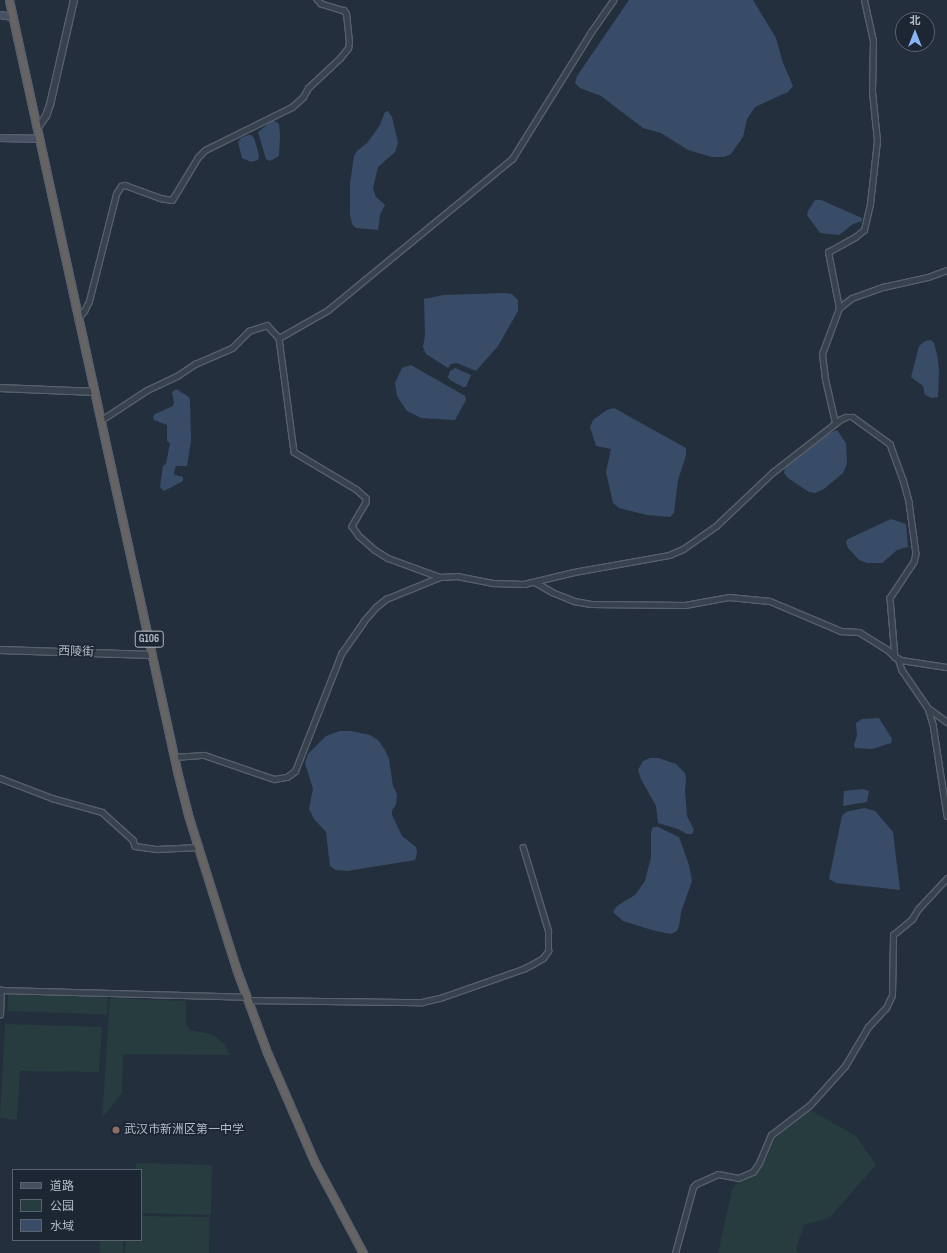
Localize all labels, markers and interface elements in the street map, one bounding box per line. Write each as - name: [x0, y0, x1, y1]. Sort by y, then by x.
- north arrow: [895, 12, 935, 52]
- text: 北: [910, 14, 921, 27]
- road number: G106: [134, 630, 164, 648]
- street label: 西陵街: [58, 644, 94, 660]
- place label: 武汉市新洲区第一中学: [124, 1123, 244, 1137]
- marker: 武汉市新洲区第一中学: [111, 1125, 121, 1135]
- legend: [12, 1169, 142, 1241]
- text: 道路: [50, 1179, 74, 1194]
- text: 公园: [50, 1199, 74, 1214]
- text: 水域: [50, 1219, 74, 1234]

